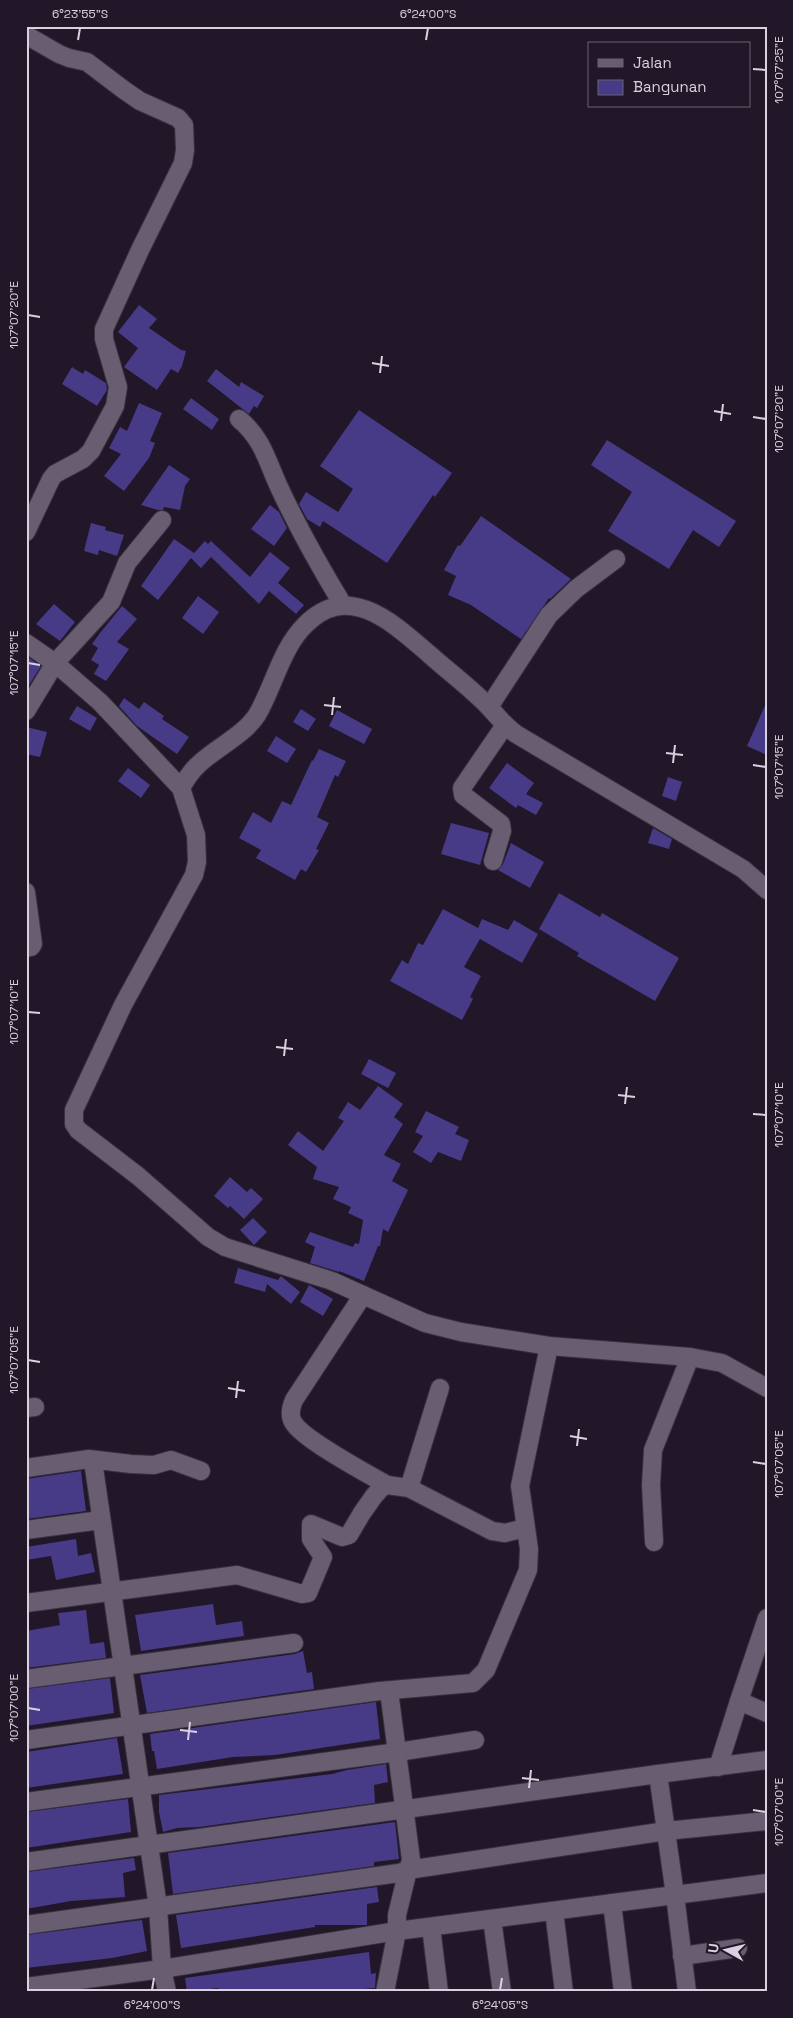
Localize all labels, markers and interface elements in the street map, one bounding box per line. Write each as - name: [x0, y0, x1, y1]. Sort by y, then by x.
- text: 6°23'55"S: [52, 6, 108, 22]
- text: 6°24'00"S: [400, 6, 456, 22]
- text: 107°07'25"E: [771, 36, 787, 104]
- legend: [588, 42, 750, 108]
- text: Jalan: [633, 53, 672, 72]
- text: Bangunan: [633, 77, 707, 96]
- text: 107°07'20"E: [6, 281, 22, 349]
- text: 107°07'20"E: [771, 385, 787, 453]
- text: 107°07'15"E: [6, 630, 22, 696]
- text: 107°07'15"E: [771, 734, 787, 800]
- text: 107°07'10"E: [6, 979, 22, 1045]
- text: 107°07'10"E: [771, 1082, 787, 1148]
- text: 107°07'05"E: [6, 1326, 22, 1394]
- text: 107°07'05"E: [771, 1430, 787, 1498]
- text: 107°07'00"E: [6, 1674, 22, 1742]
- text: 107°07'00"E: [771, 1778, 787, 1846]
- north arrow: [700, 1926, 750, 1976]
- text: U: [704, 1942, 723, 1954]
- text: 6°24'00"S: [124, 1997, 180, 2013]
- text: 6°24'05"S: [472, 1997, 528, 2013]

